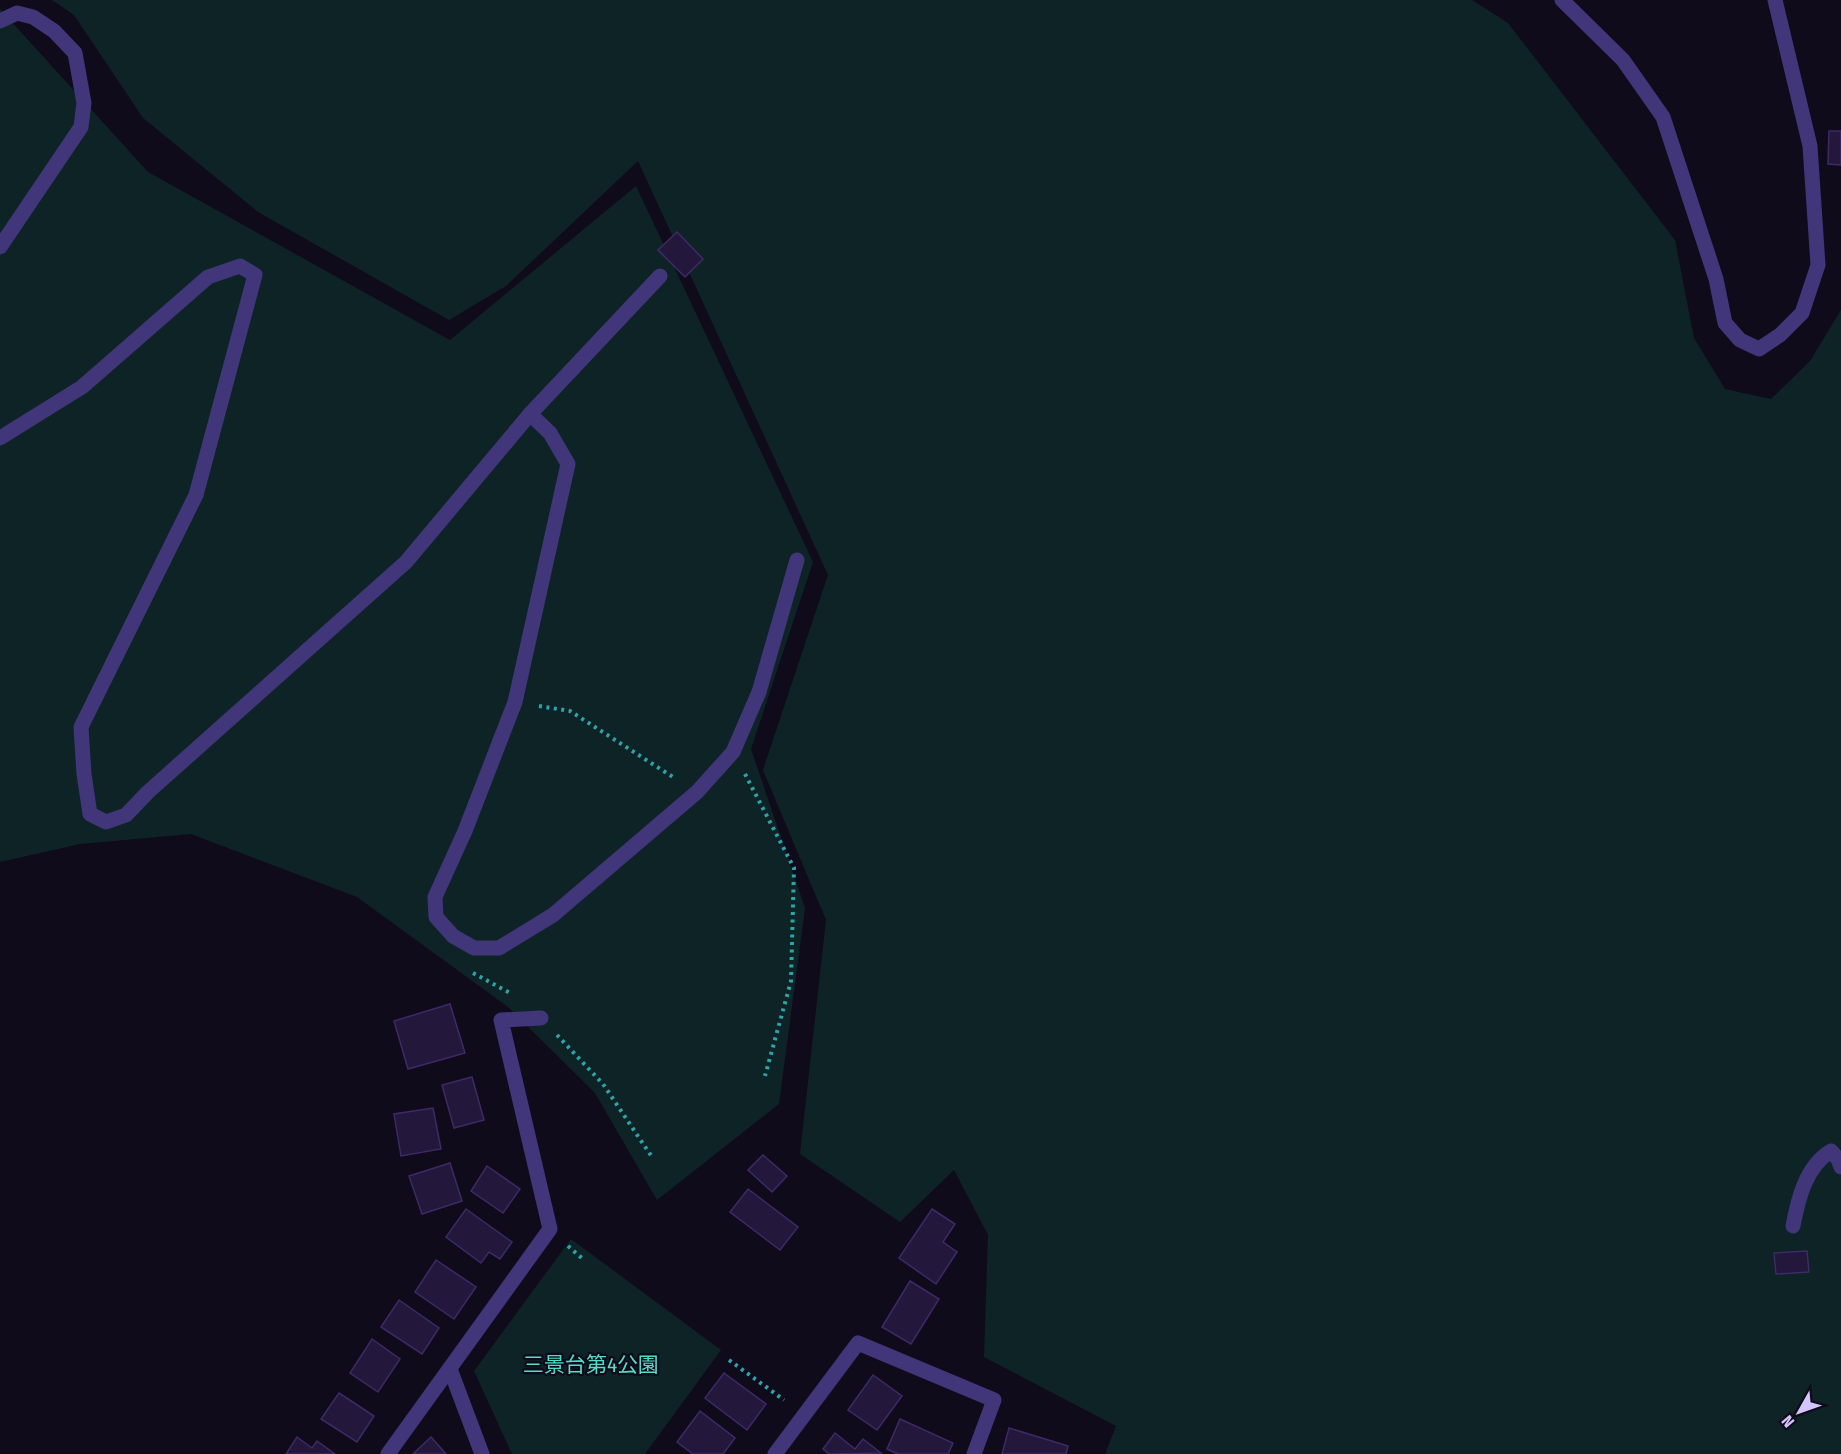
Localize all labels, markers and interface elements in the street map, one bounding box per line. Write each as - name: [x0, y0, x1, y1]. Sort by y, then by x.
- park label: 三景台第4公園: [523, 1352, 659, 1378]
- north arrow: [1769, 1382, 1829, 1442]
- text: N: [1778, 1412, 1798, 1431]

